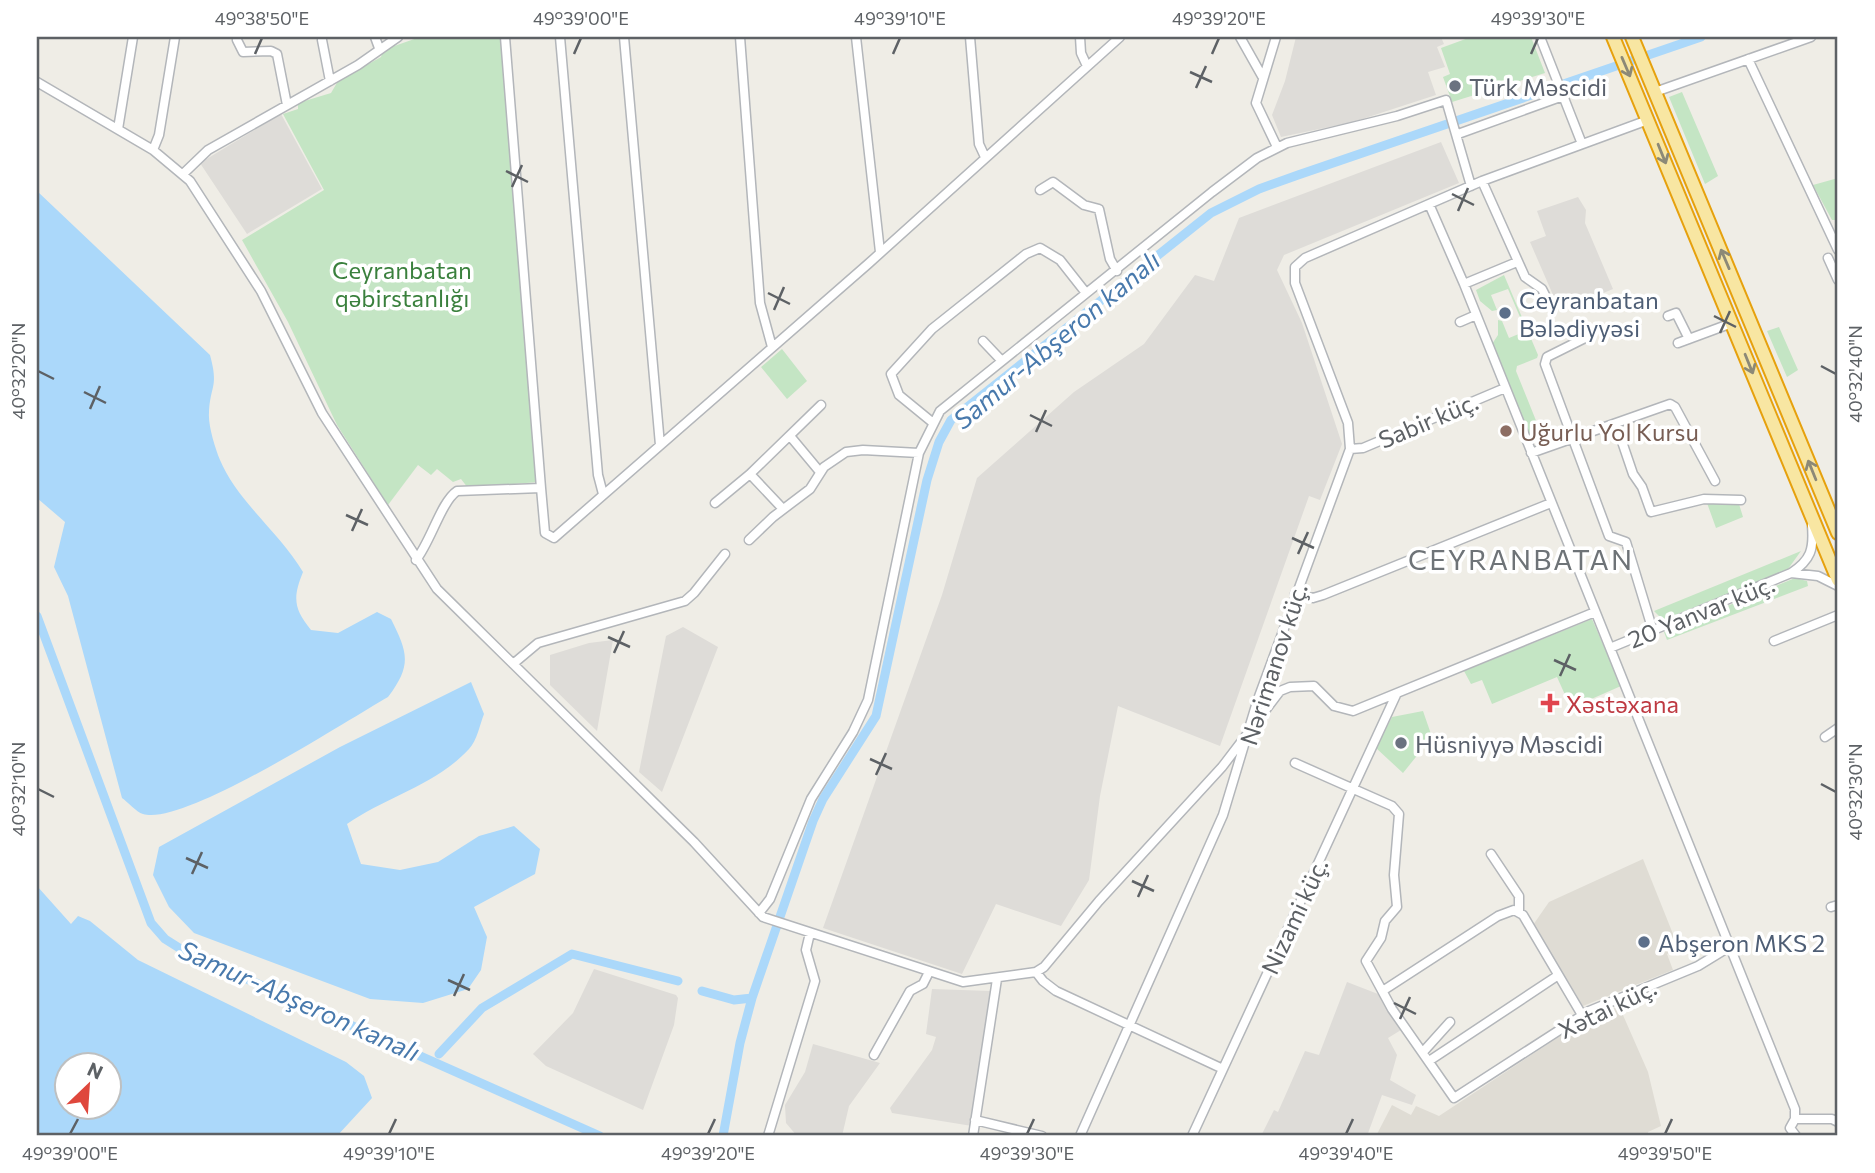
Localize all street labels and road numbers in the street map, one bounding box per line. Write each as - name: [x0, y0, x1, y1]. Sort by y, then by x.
- street label: Sabir küç.: [1374, 386, 1482, 454]
- street label: 20 Yanvar küç.: [1623, 568, 1779, 654]
- street label: Nərimanov küç.: [1233, 579, 1313, 749]
- street label: Nizami küç.: [1255, 853, 1333, 979]
- street label: Xətai küç.: [1553, 972, 1661, 1044]

